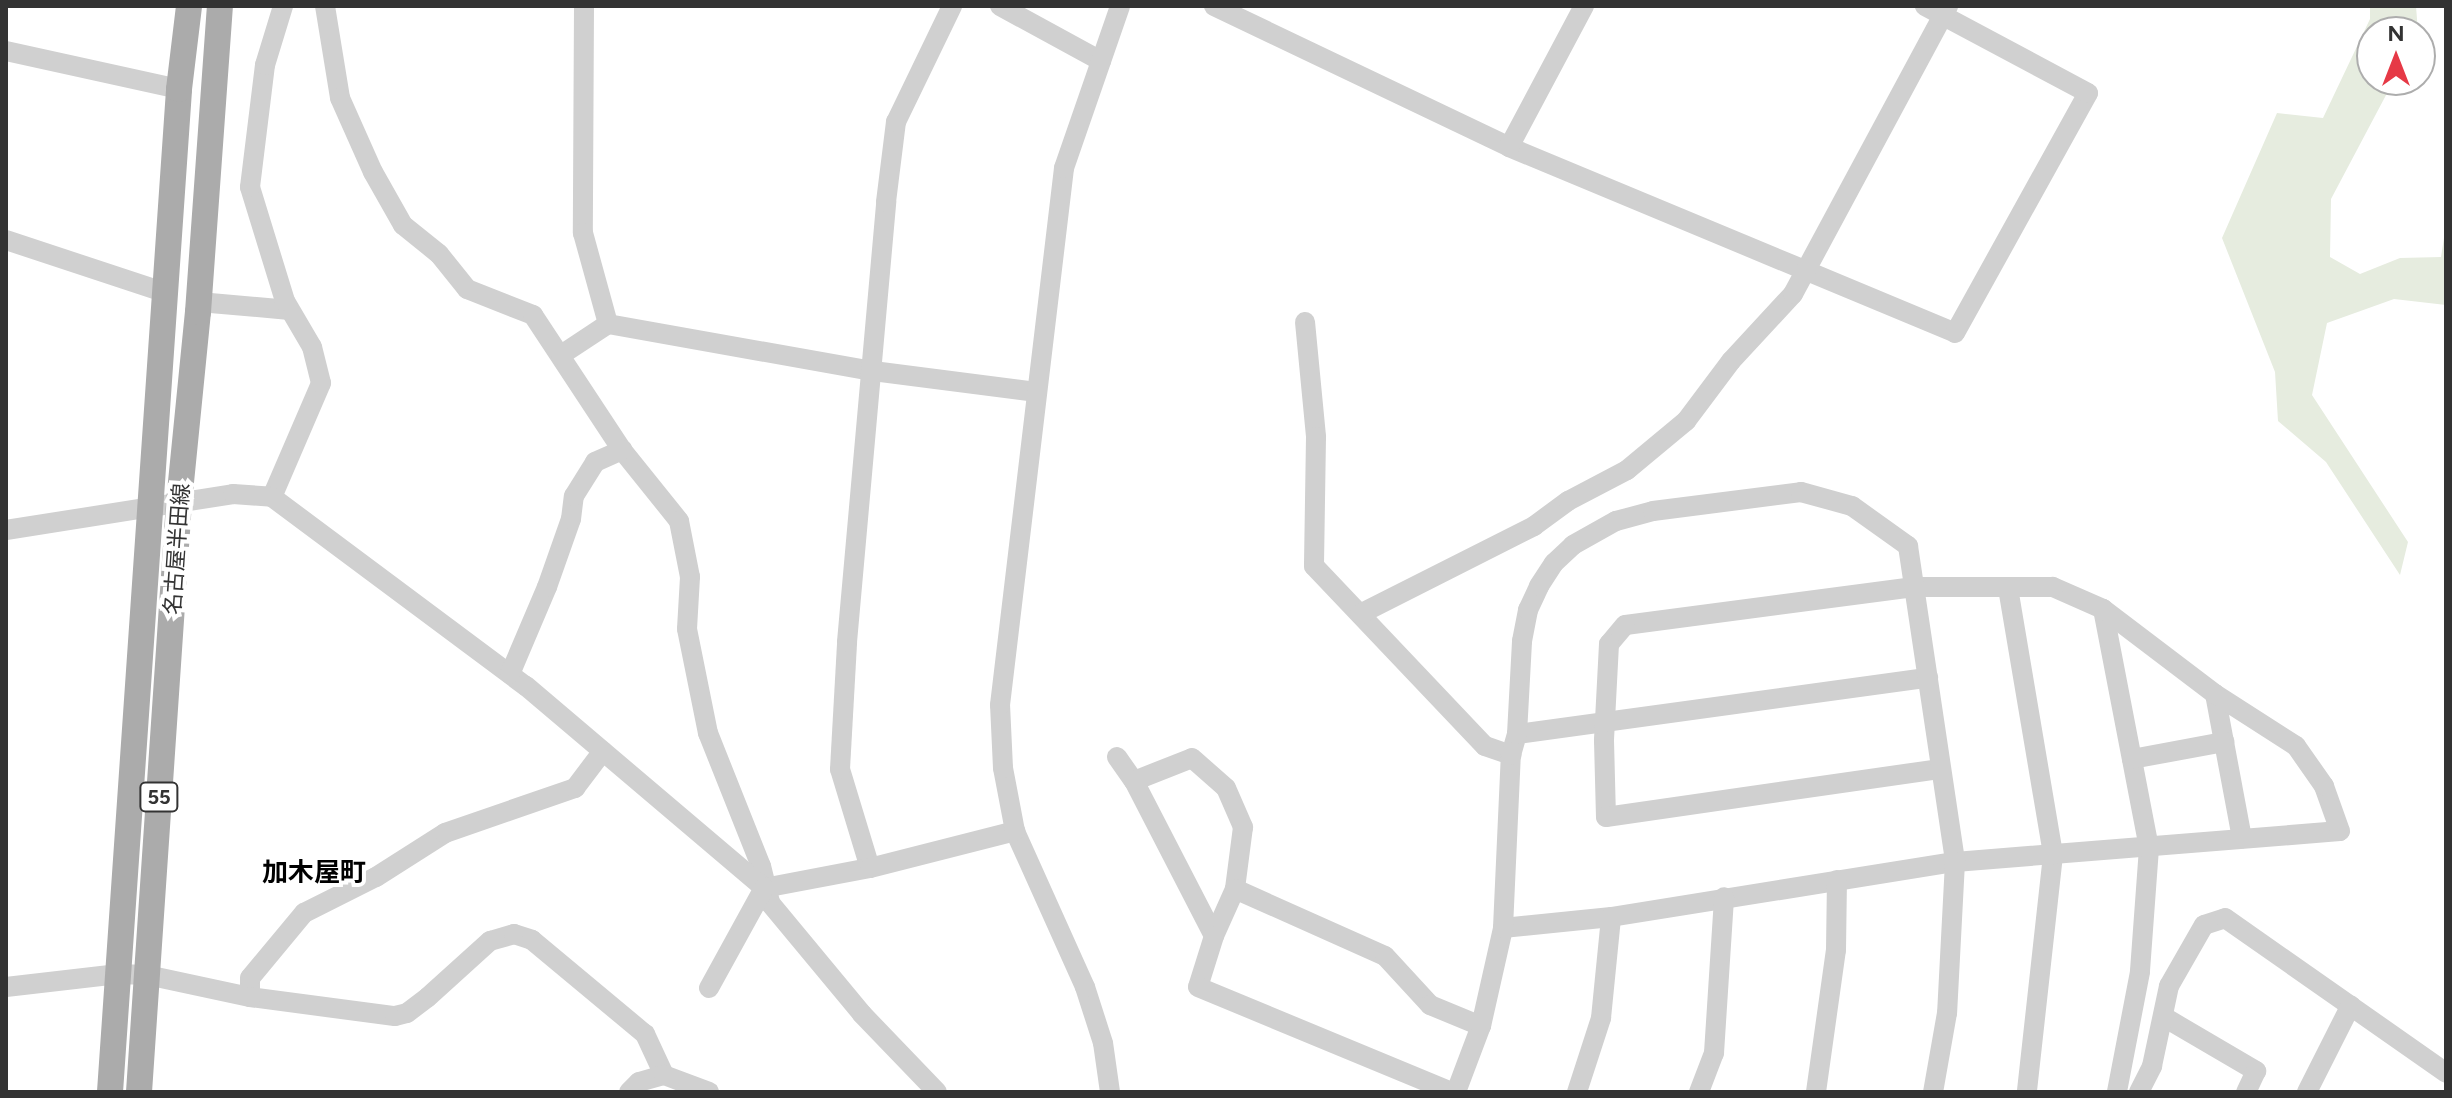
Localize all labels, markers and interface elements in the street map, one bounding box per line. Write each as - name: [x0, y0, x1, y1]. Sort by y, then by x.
- north arrow: [2356, 16, 2436, 96]
- text: N: [2387, 20, 2405, 47]
- street label: 名古屋半田線: [159, 482, 195, 616]
- road number: 55: [139, 781, 179, 813]
- district label: 加木屋町: [262, 857, 366, 889]

